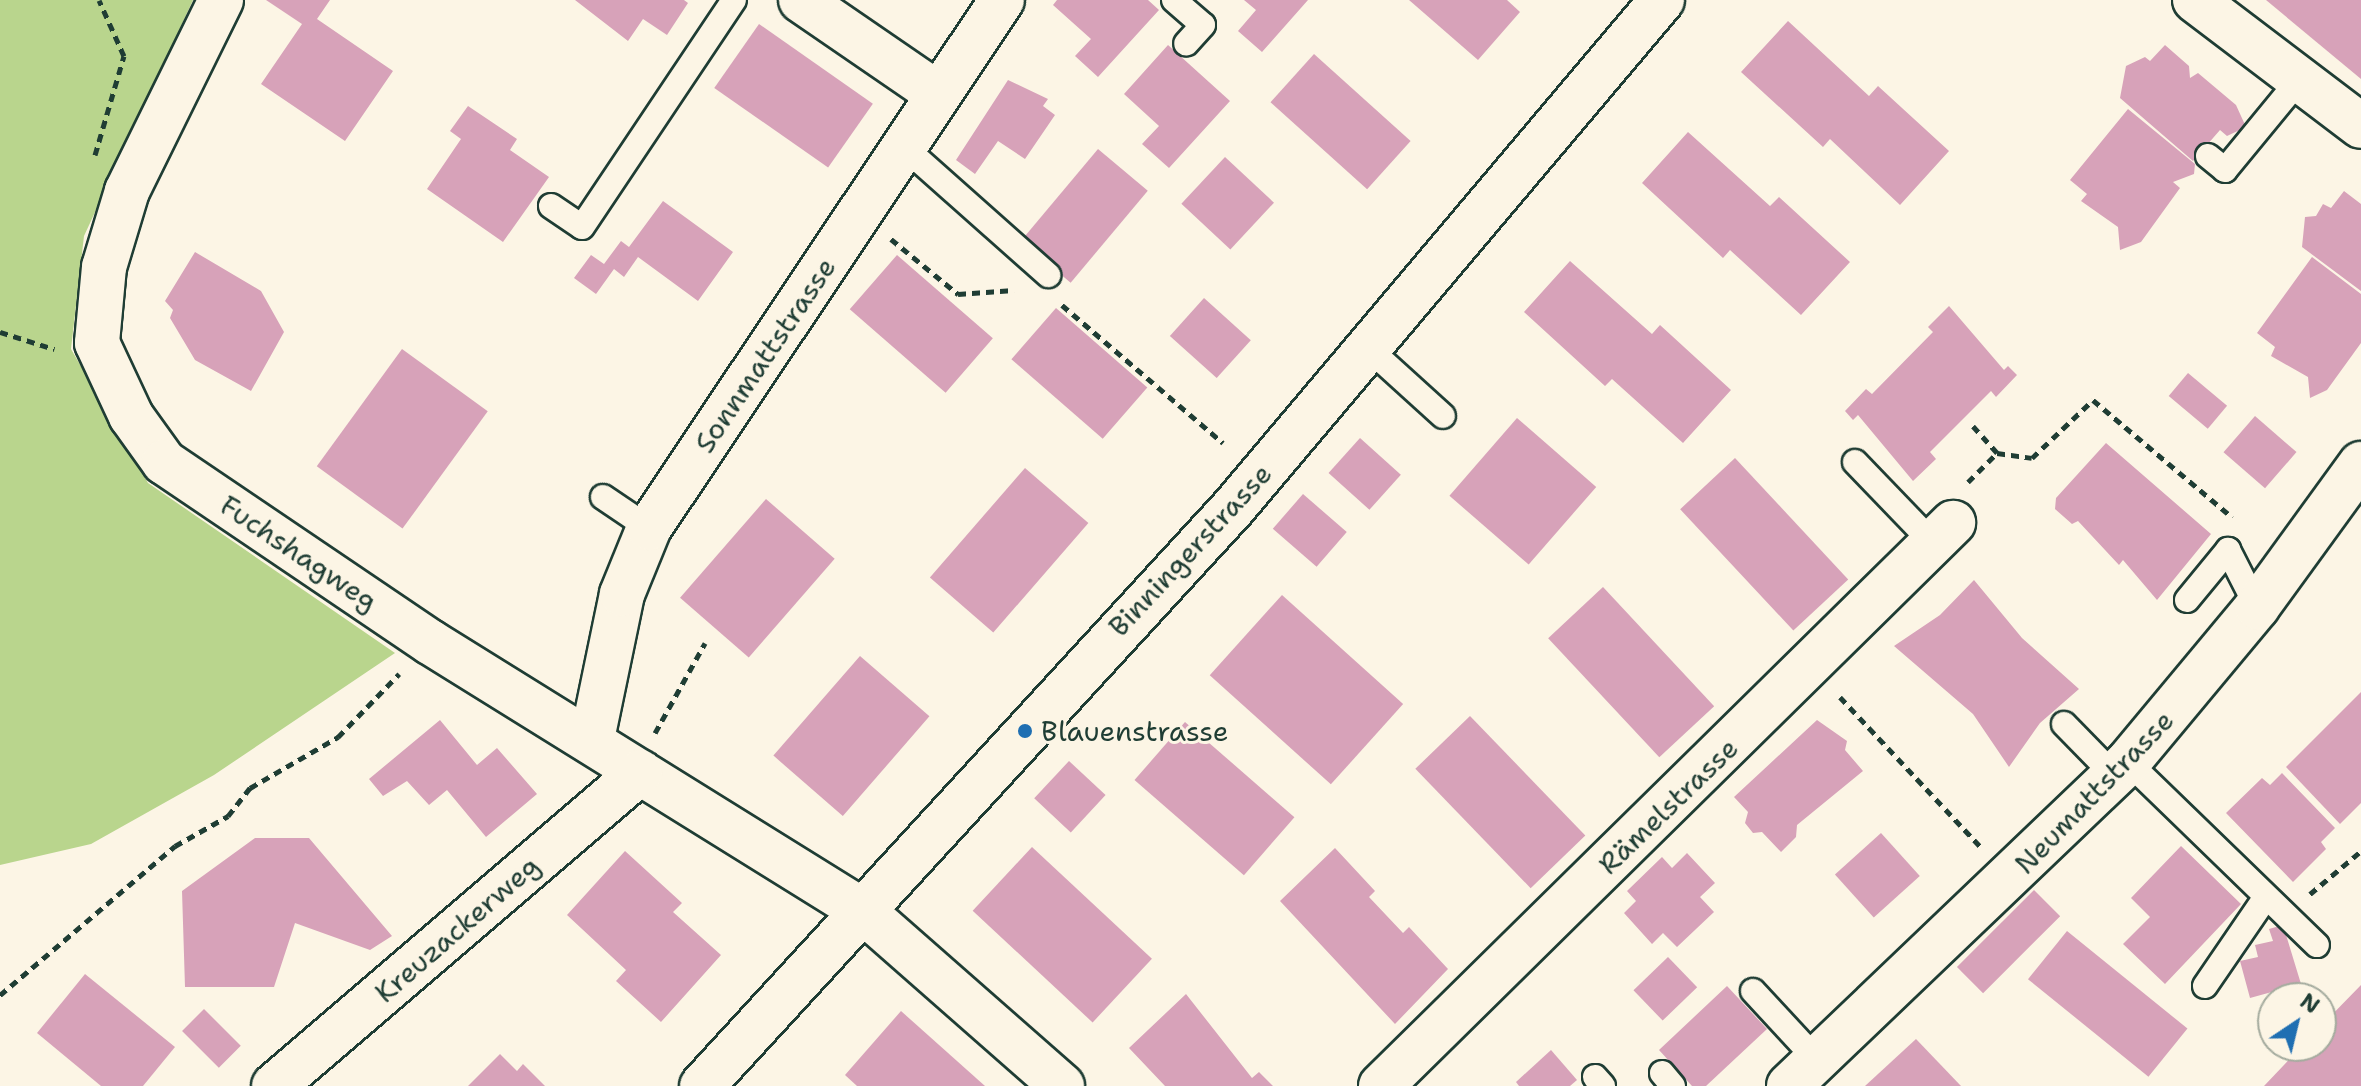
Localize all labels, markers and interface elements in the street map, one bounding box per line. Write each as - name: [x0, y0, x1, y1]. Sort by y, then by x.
- street label: Sonnmattstrasse: [687, 251, 843, 459]
- street label: Binningerstrasse: [1101, 457, 1279, 643]
- street label: Fuchshagweg: [214, 488, 384, 618]
- street label: Neumattstrasse: [2008, 703, 2180, 881]
- place label: Blauenstrasse: [1041, 714, 1229, 748]
- marker: Blauenstrasse: [1016, 722, 1034, 740]
- street label: Rämelstrasse: [1591, 731, 1745, 881]
- street label: Kreuzackerweg: [368, 849, 546, 1009]
- north arrow: [2257, 982, 2337, 1062]
- text: N: [2294, 987, 2325, 1020]

